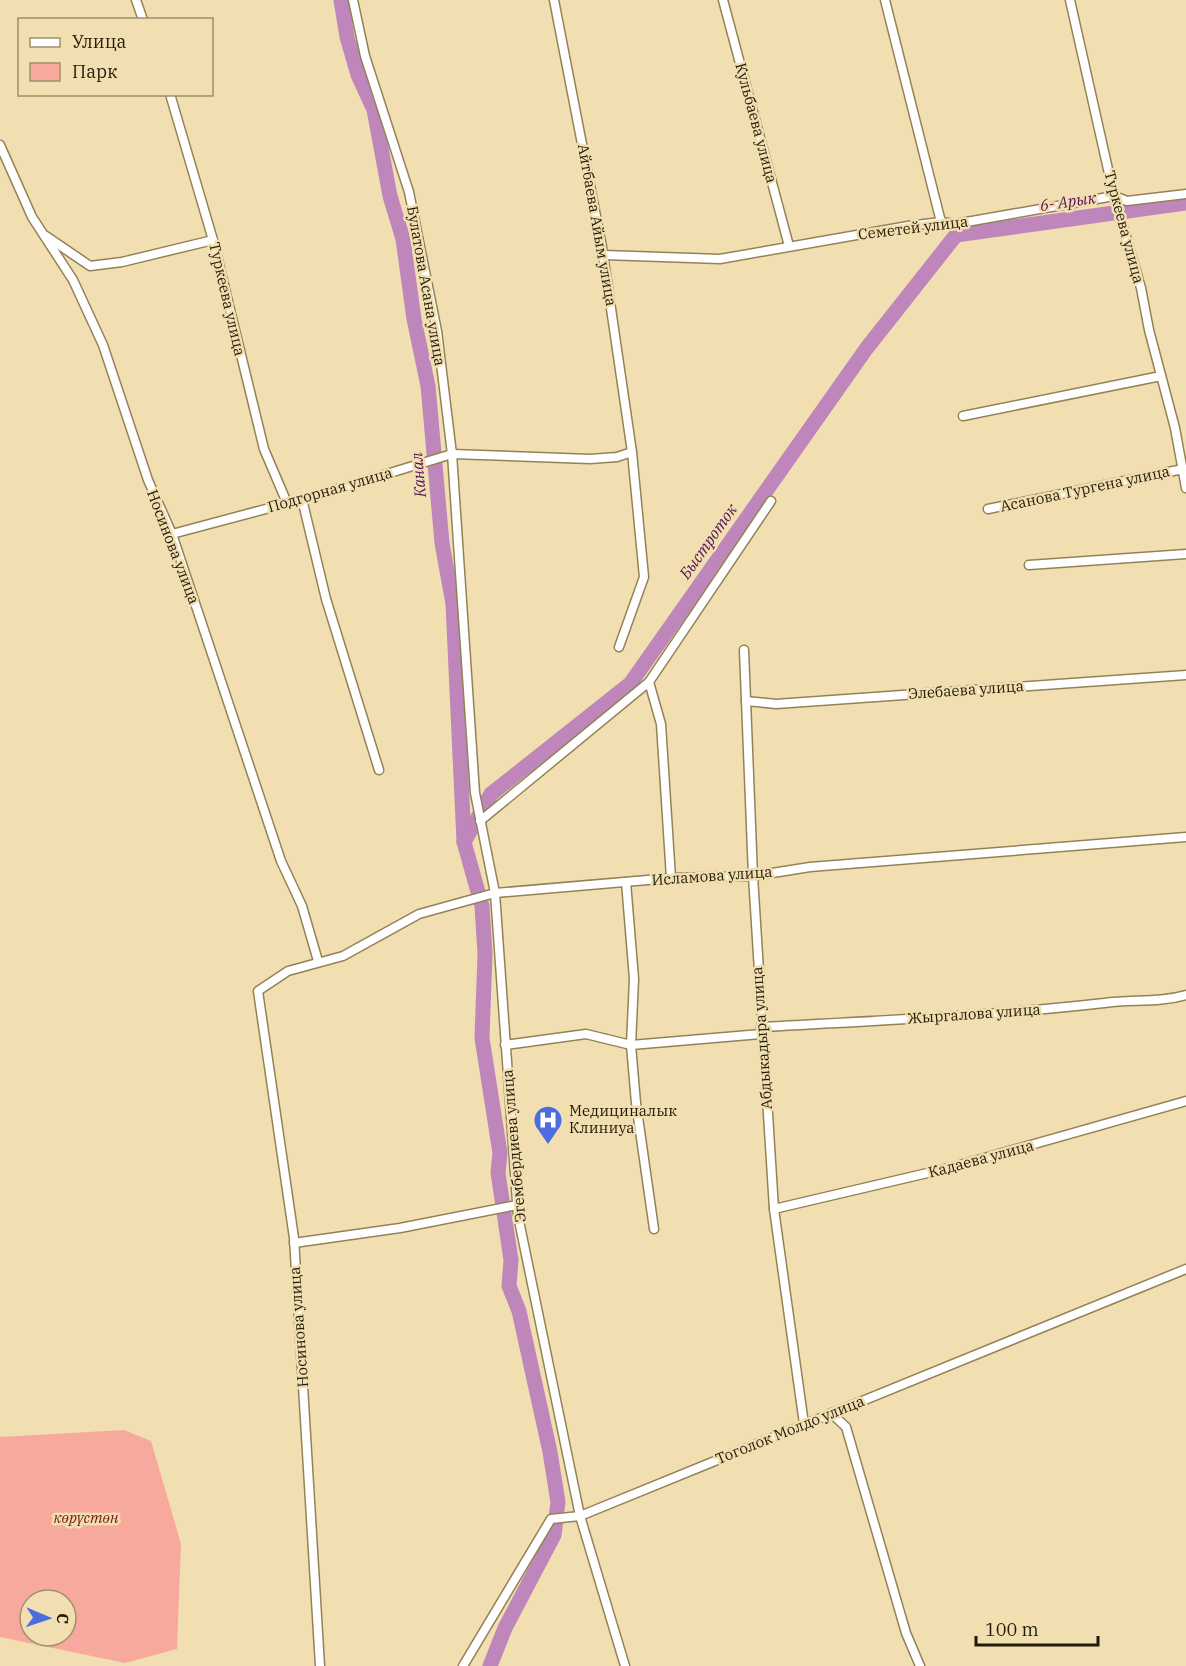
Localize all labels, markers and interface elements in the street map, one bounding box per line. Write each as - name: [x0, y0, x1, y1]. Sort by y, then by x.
- legend: [18, 18, 213, 96]
- text: Улица: [72, 30, 127, 53]
- text: Парк: [72, 60, 118, 83]
- street label: Кульбаева улица: [731, 61, 782, 185]
- street label: Айтбаева Айым улица: [574, 142, 621, 307]
- street label: Туркеева улица: [1100, 168, 1149, 285]
- water label: 6- Арык: [1039, 187, 1098, 215]
- street label: Булатова Асана улица: [403, 204, 450, 367]
- street label: Семетей улица: [857, 211, 969, 244]
- street label: Туркеева улица: [205, 240, 250, 358]
- water label: Канал: [406, 452, 430, 499]
- street label: Асанова Тургена улица: [998, 461, 1171, 516]
- street label: Подгорная улица: [265, 463, 394, 516]
- street label: Носинова улица: [143, 487, 204, 607]
- water label: Быстроток: [674, 499, 741, 583]
- street label: Элебаева улица: [908, 676, 1024, 703]
- street label: Исламова улица: [651, 862, 773, 889]
- street label: Абдыкадыра улица: [747, 966, 776, 1110]
- street label: Жыргалова улица: [907, 999, 1041, 1028]
- street label: Эгембердиева улица: [497, 1069, 530, 1223]
- place label: Медициналык Клиниуа: [569, 1101, 677, 1137]
- hospital icon: Медициналык Клиниуа: [532, 1104, 564, 1146]
- street label: Кадаева улица: [926, 1135, 1036, 1182]
- street label: Носинова улица: [285, 1266, 312, 1388]
- street label: Тоголок Молдо улица: [713, 1391, 867, 1468]
- park label: көрүстөн: [53, 1508, 119, 1527]
- north arrow: [18, 1588, 78, 1648]
- scale bar: [976, 1609, 1098, 1647]
- text: С: [53, 1613, 73, 1624]
- text: 100 m: [985, 1618, 1039, 1641]

